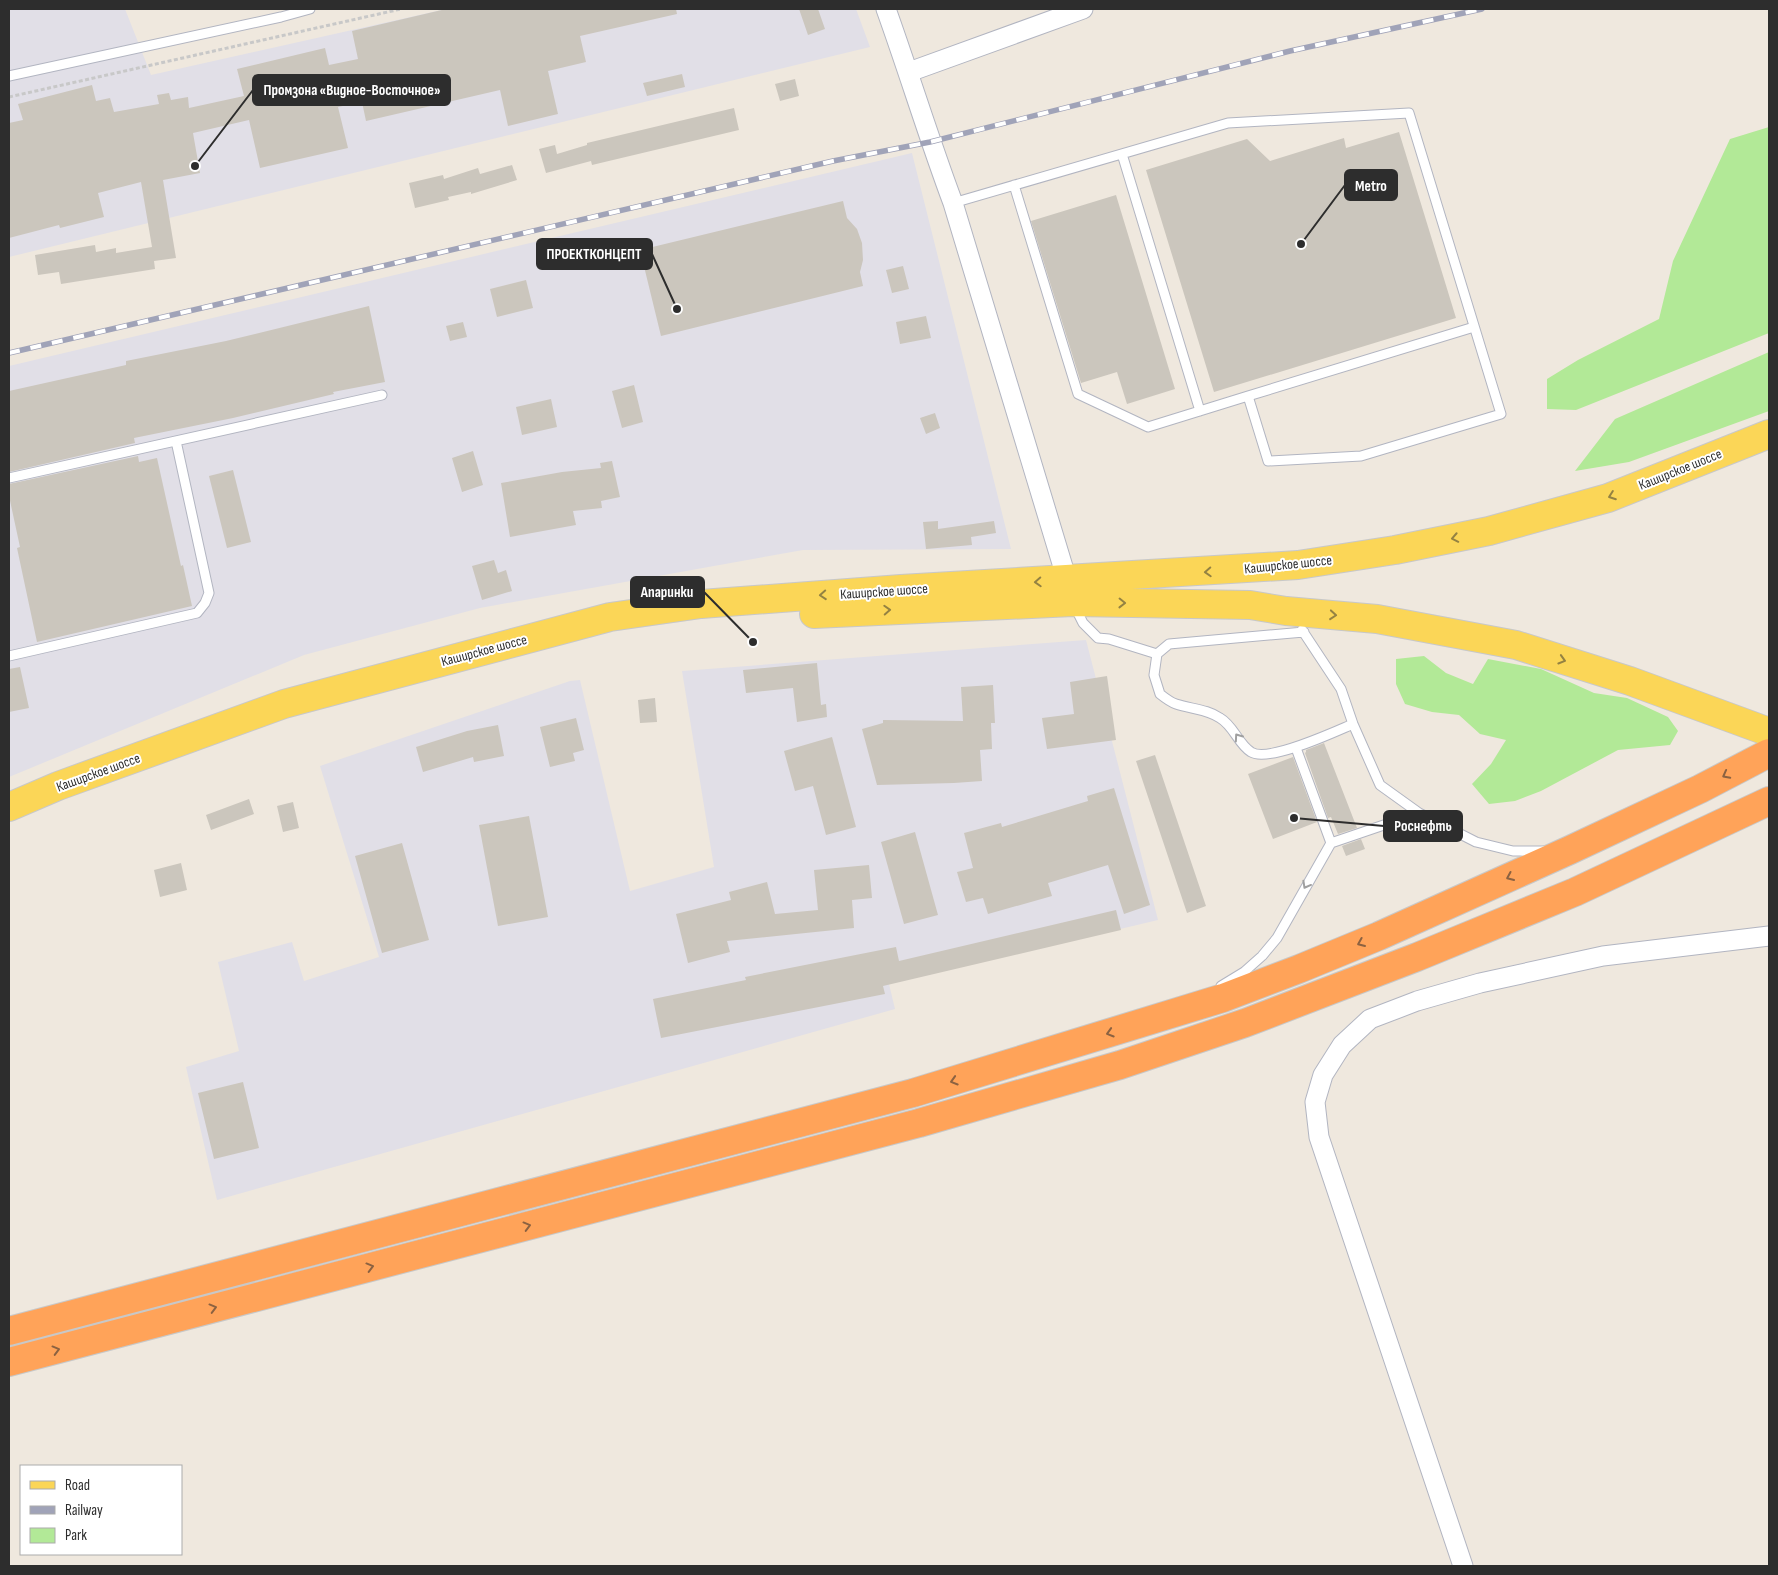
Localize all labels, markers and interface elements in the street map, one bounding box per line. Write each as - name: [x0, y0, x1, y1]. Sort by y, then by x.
- callout: Промзона «Видное-Восточное»: [253, 75, 450, 105]
- text: Промзона «Видное-Восточное»: [264, 81, 441, 100]
- callout: Metro: [1345, 170, 1397, 200]
- text: Metro: [1355, 177, 1387, 196]
- callout: ПРОЕКТКОНЦЕПТ: [537, 239, 652, 269]
- text: ПРОЕКТКОНЦЕПТ: [547, 245, 642, 264]
- street label: Каширское шоссе: [1636, 445, 1724, 494]
- one-way arrow: [1608, 490, 1616, 500]
- one-way arrow: [1450, 532, 1459, 543]
- street label: Каширское шоссе: [1243, 551, 1333, 578]
- one-way arrow: [1204, 566, 1212, 577]
- one-way arrow: [1034, 576, 1042, 587]
- callout: Апаринки: [631, 577, 704, 607]
- street label: Каширское шоссе: [840, 580, 929, 603]
- text: Апаринки: [640, 583, 693, 602]
- one-way arrow: [819, 589, 827, 600]
- one-way arrow: [1118, 597, 1126, 608]
- one-way arrow: [884, 605, 892, 616]
- one-way arrow: [1329, 609, 1337, 620]
- street label: Каширское шоссе: [439, 631, 529, 670]
- one-way arrow: [1558, 654, 1566, 664]
- one-way arrow: [1235, 733, 1244, 743]
- street label: Каширское шоссе: [54, 749, 142, 796]
- one-way arrow: [1722, 769, 1731, 779]
- callout: Роснефть: [1384, 811, 1462, 841]
- text: Роснефть: [1394, 817, 1452, 836]
- one-way arrow: [1506, 871, 1515, 882]
- one-way arrow: [1302, 879, 1312, 888]
- one-way arrow: [1357, 937, 1366, 948]
- one-way arrow: [1106, 1028, 1114, 1038]
- one-way arrow: [951, 1075, 959, 1085]
- one-way arrow: [523, 1221, 532, 1232]
- one-way arrow: [366, 1262, 375, 1273]
- one-way arrow: [209, 1304, 217, 1314]
- one-way arrow: [51, 1345, 59, 1355]
- legend: [20, 1465, 182, 1555]
- text: Road: [65, 1476, 90, 1495]
- text: Railway: [65, 1501, 103, 1520]
- text: Park: [65, 1526, 87, 1545]

